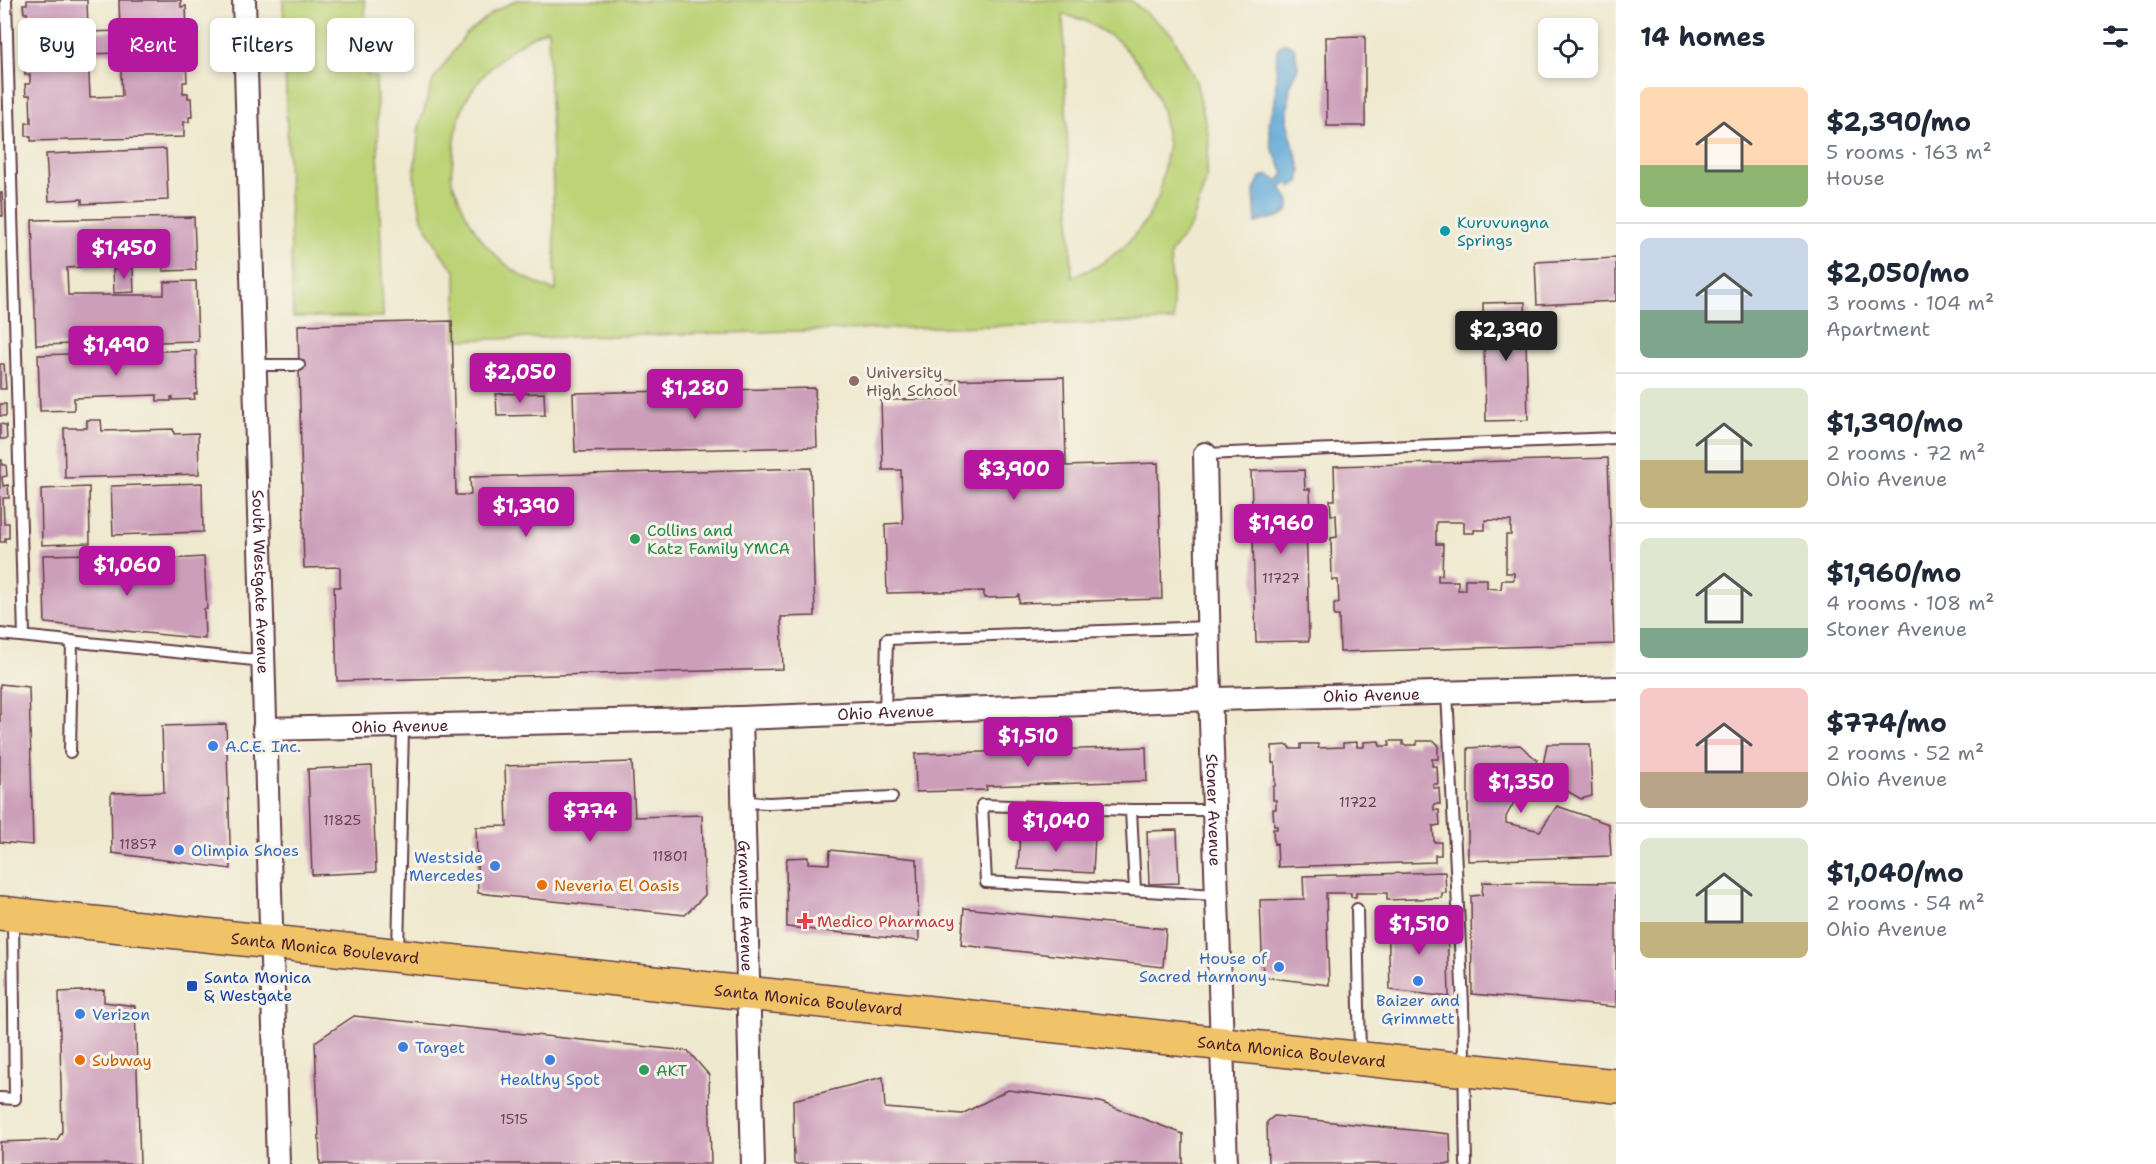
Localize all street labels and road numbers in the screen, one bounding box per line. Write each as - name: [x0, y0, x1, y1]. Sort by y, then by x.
- street label: South Westgate Avenue: [247, 489, 274, 674]
- street label: Ohio Avenue: [1323, 683, 1420, 707]
- street label: Ohio Avenue: [837, 700, 935, 725]
- street label: Ohio Avenue: [351, 715, 449, 738]
- street label: Stoner Avenue: [1201, 753, 1226, 867]
- street label: Granville Avenue: [733, 840, 758, 972]
- street label: Santa Monica Boulevard: [230, 928, 420, 969]
- street label: Santa Monica Boulevard: [713, 980, 904, 1021]
- street label: Santa Monica Boulevard: [1196, 1031, 1387, 1072]

